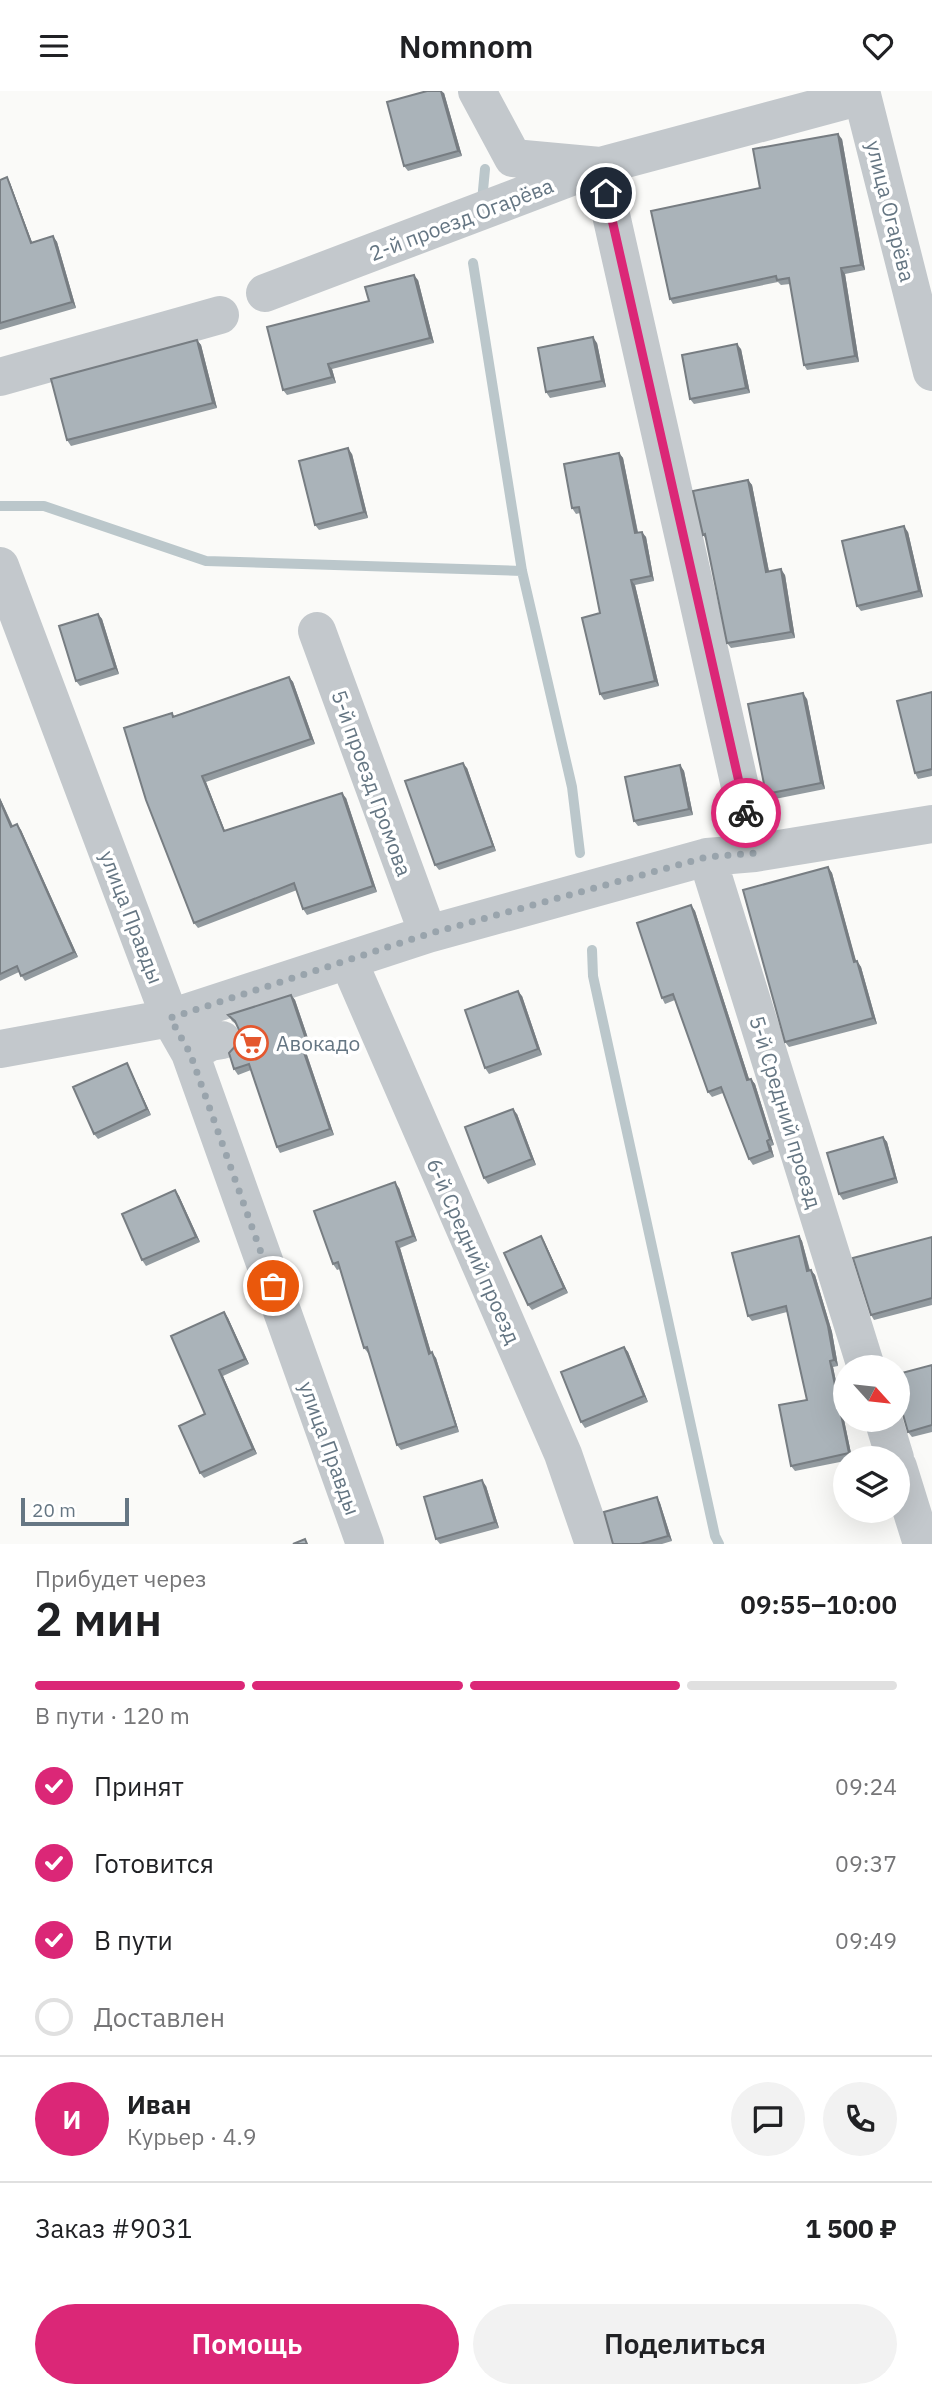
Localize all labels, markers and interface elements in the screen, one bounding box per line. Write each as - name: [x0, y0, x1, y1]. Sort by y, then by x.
- text: Nomnom: [399, 25, 533, 67]
- icon: menu: [35, 27, 73, 65]
- icon: heart: [859, 27, 897, 65]
- street label: улица Огарёва: [860, 137, 922, 285]
- pin: [576, 163, 636, 223]
- street label: 2-й проезд Огарёва: [365, 171, 557, 267]
- icon: home: [587, 174, 625, 212]
- street label: 5-й проезд Громова: [325, 686, 419, 880]
- courier: [711, 778, 781, 848]
- icon: bike: [727, 794, 765, 832]
- street label: улица Правды: [94, 846, 170, 988]
- street label: 5-й Средний проезд: [743, 1012, 829, 1212]
- supermarket icon: Авокадо: [232, 1024, 270, 1062]
- place label: Авокадо: [276, 1029, 360, 1057]
- street label: 6-й Средний проезд: [421, 1154, 527, 1348]
- pin: [243, 1256, 303, 1316]
- icon: bag: [254, 1267, 292, 1305]
- north arrow: [833, 1355, 910, 1431]
- map controls: [833, 1355, 910, 1523]
- street label: улица Правды: [293, 1377, 367, 1519]
- button: layers: [833, 1446, 910, 1523]
- scale bar: [21, 1495, 130, 1527]
- text: 20 m: [32, 1498, 76, 1522]
- text: Прибудет через: [35, 1563, 207, 1593]
- text: 09:55–10:00: [740, 1587, 897, 1621]
- text: 2 мин: [35, 1589, 162, 1649]
- text: В пути · 120 m: [35, 1700, 190, 1730]
- icon: check: [35, 1767, 73, 1805]
- text: Принят: [94, 1769, 184, 1803]
- text: 09:24: [835, 1771, 897, 1801]
- icon: check: [35, 1844, 73, 1882]
- text: Готовится: [94, 1846, 214, 1880]
- text: 09:37: [835, 1848, 897, 1878]
- icon: check: [35, 1921, 73, 1959]
- text: В пути: [94, 1923, 173, 1957]
- text: 09:49: [835, 1925, 897, 1955]
- text: Доставлен: [94, 2000, 225, 2034]
- button: chat: [731, 2082, 805, 2156]
- button: phone: [823, 2082, 897, 2156]
- text: Иван: [127, 2087, 192, 2121]
- text: И: [63, 2102, 81, 2136]
- text: Курьер · 4.9: [127, 2121, 257, 2151]
- text: Заказ #9031: [35, 2211, 192, 2245]
- text: 1 500 ₽: [805, 2211, 897, 2245]
- button: Помощь: [35, 2304, 459, 2384]
- button: Поделиться: [473, 2304, 897, 2384]

